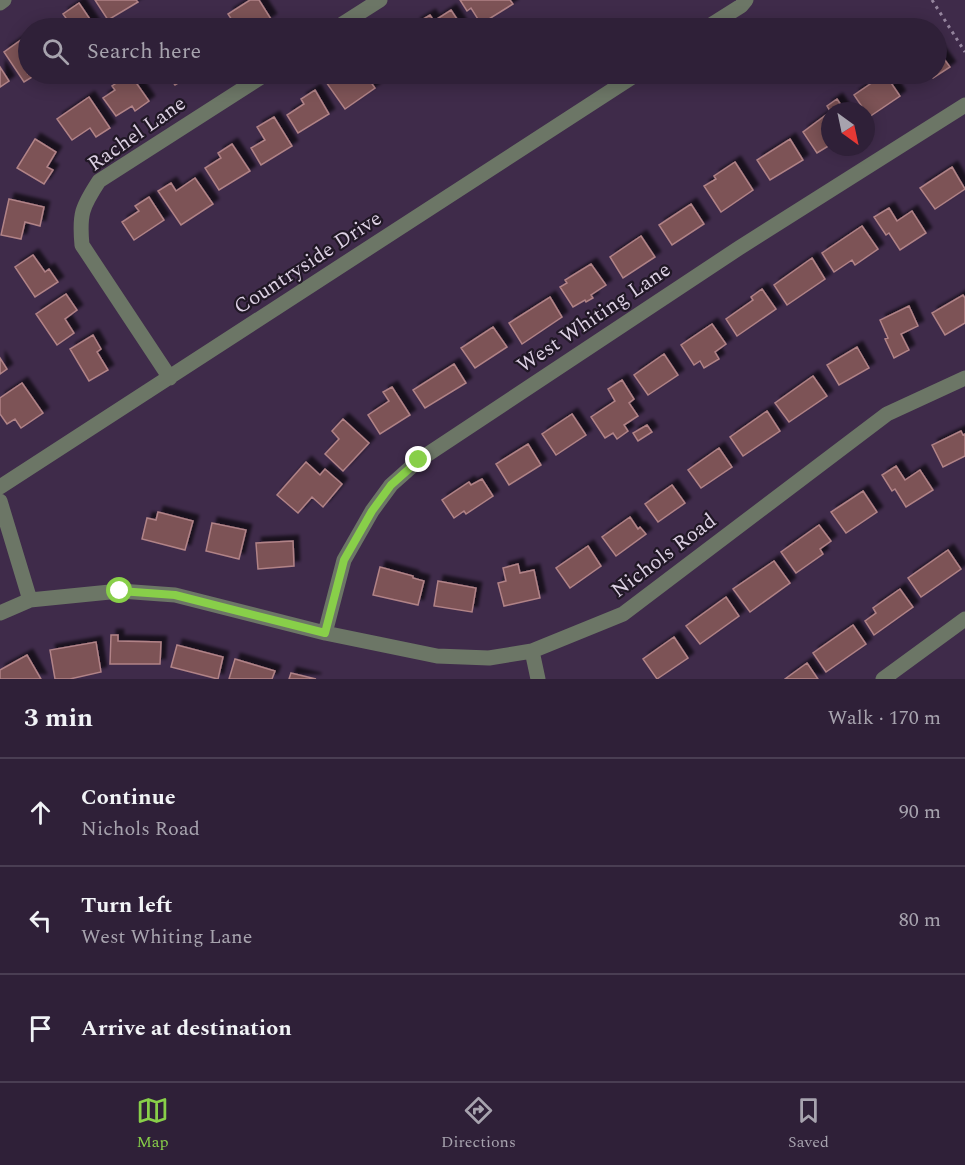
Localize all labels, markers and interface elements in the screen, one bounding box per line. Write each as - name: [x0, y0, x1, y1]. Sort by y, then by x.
- search box: [18, 18, 947, 84]
- icon: search: [39, 35, 72, 68]
- text: Search here: [87, 35, 201, 68]
- street label: Rachel Lane: [81, 88, 193, 180]
- north arrow: [821, 102, 875, 156]
- street label: Countryside Drive: [228, 203, 388, 323]
- street label: West Whiting Lane: [510, 254, 678, 382]
- route end: [405, 446, 431, 472]
- street label: Nichols Road: [605, 506, 723, 606]
- route start: [106, 577, 132, 603]
- text: 3 min: [24, 698, 93, 738]
- text: Walk · 170 m: [828, 703, 941, 733]
- text: Continue: [81, 781, 176, 814]
- icon: ahead: [24, 796, 57, 829]
- text: 90 m: [899, 797, 941, 827]
- text: Nichols Road: [81, 814, 200, 844]
- text: Turn left: [81, 889, 173, 922]
- icon: left: [24, 904, 57, 937]
- text: 80 m: [899, 905, 941, 935]
- text: West Whiting Lane: [81, 922, 252, 952]
- icon: arrive: [24, 1012, 57, 1045]
- text: Arrive at destination: [81, 1012, 292, 1045]
- tab: Map: [136, 1094, 169, 1154]
- tab: Directions: [441, 1094, 516, 1154]
- tab: Saved: [788, 1094, 829, 1154]

